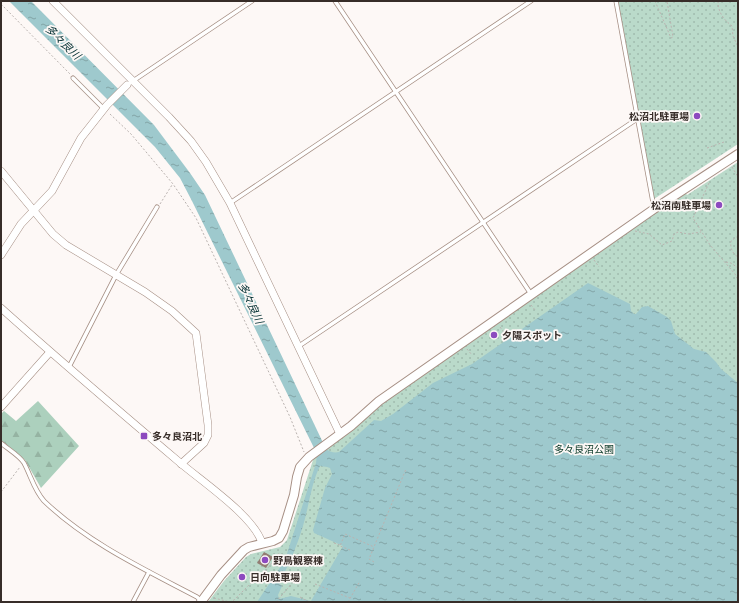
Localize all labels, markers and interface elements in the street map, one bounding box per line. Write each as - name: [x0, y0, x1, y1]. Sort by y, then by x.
- water label: 多々良川: [42, 22, 84, 63]
- place label: 松沼北駐車場: [629, 110, 689, 122]
- marker: 松沼北駐車場: [692, 111, 702, 121]
- place label: 松沼南駐車場: [651, 199, 711, 211]
- marker: 松沼南駐車場: [714, 200, 724, 210]
- water label: 多々良川: [235, 280, 267, 327]
- place label: 夕陽スポット: [502, 329, 562, 341]
- marker: 夕陽スポット: [489, 330, 499, 340]
- place label: 多々良沼北: [152, 430, 202, 442]
- marker: 多々良沼北: [139, 431, 149, 441]
- park label: 多々良沼公園: [554, 443, 614, 455]
- place label: 野鳥観察棟: [273, 554, 323, 566]
- marker: 野鳥観察棟: [260, 555, 270, 565]
- place label: 日向駐車場: [250, 571, 300, 583]
- marker: 日向駐車場: [237, 572, 247, 582]

